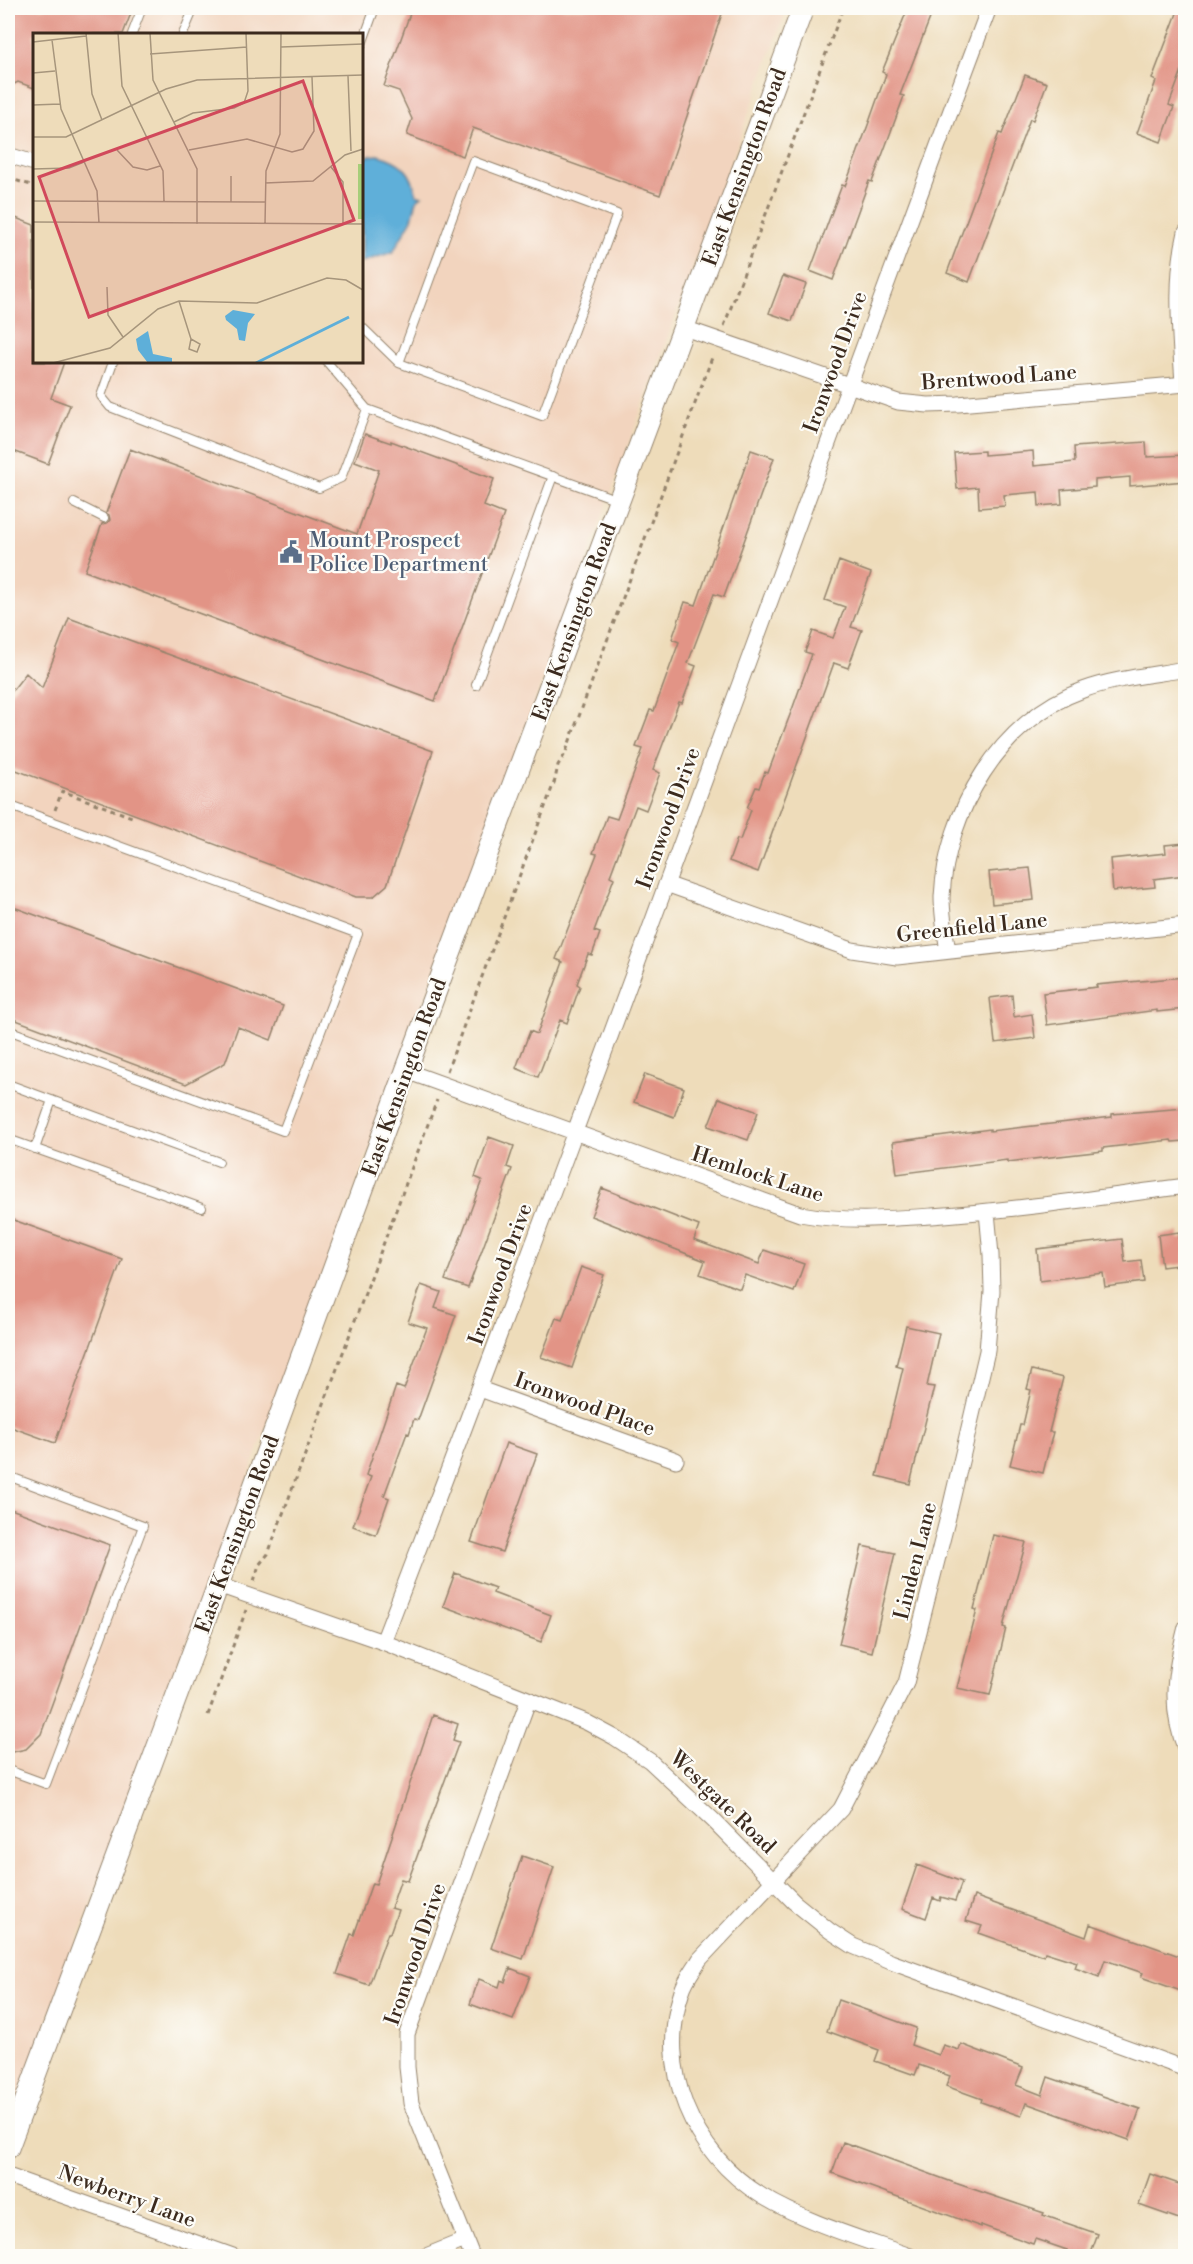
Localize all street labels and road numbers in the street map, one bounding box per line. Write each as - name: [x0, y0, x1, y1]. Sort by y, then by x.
- street label: East Kensington Road: [697, 65, 793, 270]
- street label: Ironwood Drive: [798, 288, 874, 437]
- street label: Brentwood Lane: [919, 360, 1078, 396]
- street label: East Kensington Road: [527, 520, 623, 725]
- street label: Ironwood Drive: [631, 744, 707, 893]
- street label: Greenfield Lane: [895, 907, 1049, 949]
- street label: East Kensington Road: [357, 975, 453, 1180]
- street label: Hemlock Lane: [688, 1141, 827, 1209]
- street label: Ironwood Drive: [463, 1200, 539, 1349]
- street label: Ironwood Place: [511, 1367, 658, 1442]
- street label: East Kensington Road: [190, 1432, 286, 1637]
- street label: Linden Lane: [889, 1500, 943, 1623]
- street label: Westgate Road: [663, 1745, 781, 1860]
- street label: Ironwood Drive: [379, 1880, 452, 2029]
- street label: Newberry Lane: [54, 2160, 199, 2234]

